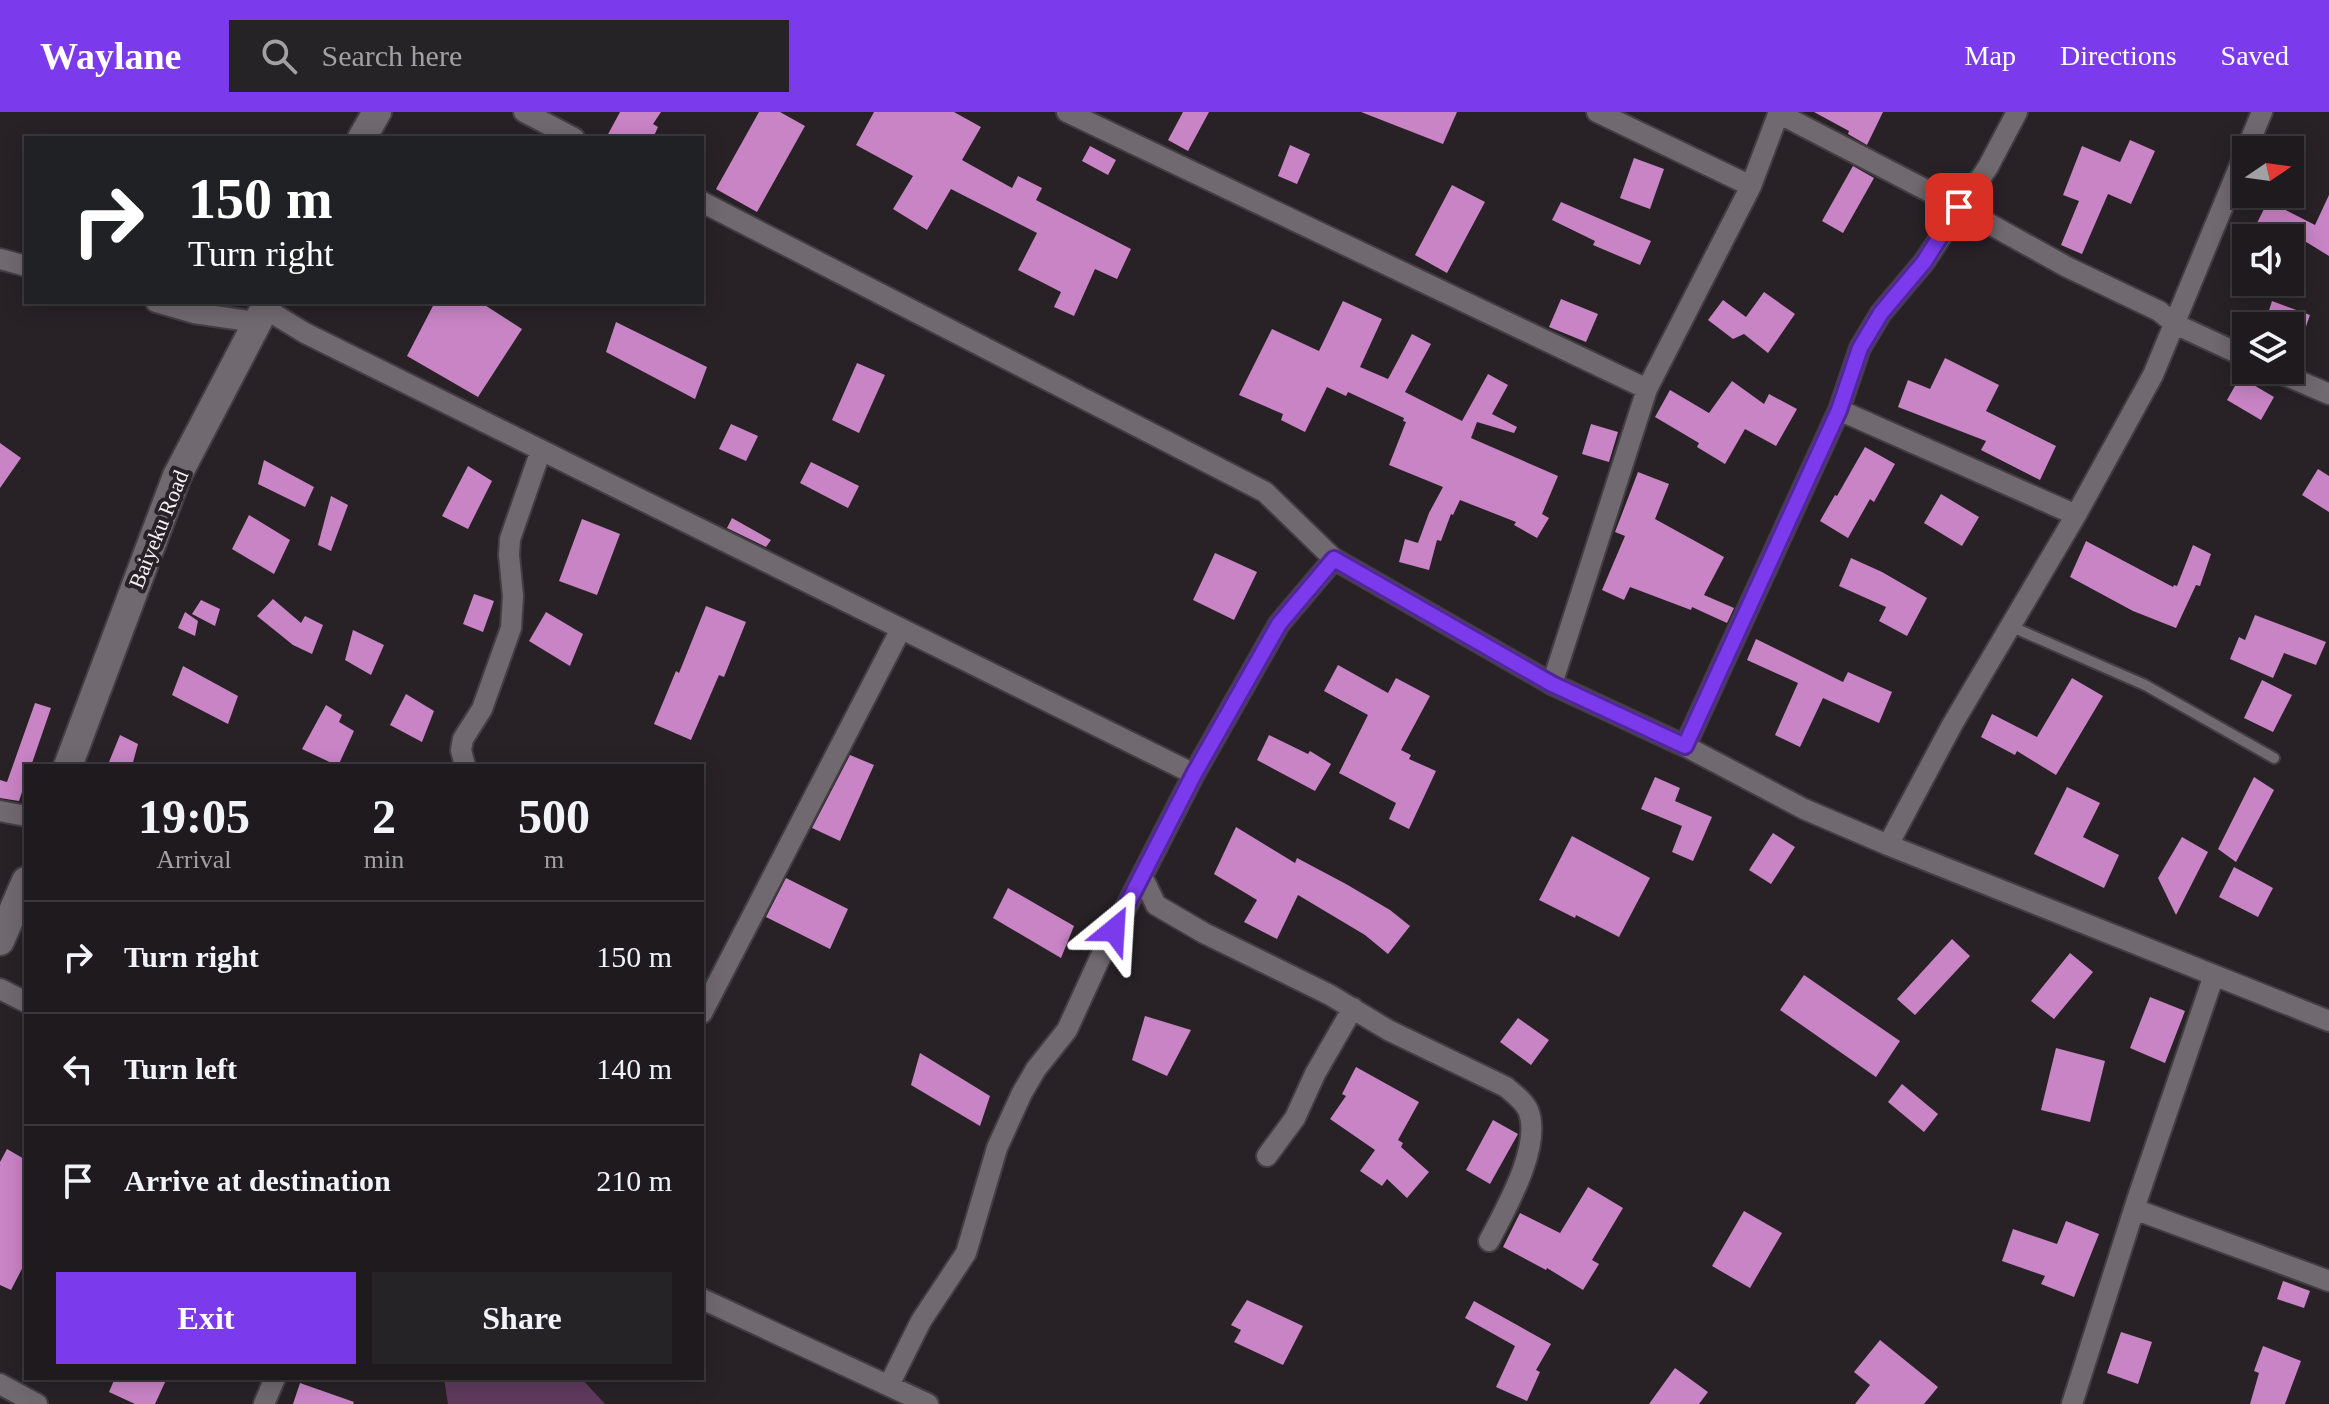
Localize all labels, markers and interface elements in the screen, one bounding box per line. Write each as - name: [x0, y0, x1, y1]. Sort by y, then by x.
- search box: [229, 20, 789, 92]
- icon: search: [257, 34, 301, 78]
- text: Waylane: [40, 35, 181, 77]
- text: Search here: [321, 39, 462, 72]
- text: Map: [1965, 40, 2016, 71]
- text: Directions: [2060, 40, 2177, 71]
- text: Saved: [2221, 40, 2289, 71]
- north arrow: [2232, 136, 2304, 208]
- map controls: [2232, 136, 2304, 384]
- icon: right: [56, 168, 160, 272]
- text: 150 m: [188, 168, 333, 230]
- pin: [1925, 173, 1993, 241]
- icon: arrive: [1937, 185, 1981, 229]
- button: sound: [2232, 224, 2304, 296]
- text: Turn right: [188, 234, 334, 274]
- button: layers: [2232, 312, 2304, 384]
- street label: Baiyeku Road: [123, 466, 194, 592]
- text: 19:05: [138, 790, 250, 843]
- text: 2: [372, 790, 396, 843]
- text: 500: [518, 790, 590, 843]
- text: Arrival: [156, 845, 231, 874]
- text: min: [364, 845, 404, 874]
- text: m: [544, 845, 564, 874]
- position arrow: [1072, 888, 1156, 972]
- icon: right: [56, 935, 100, 979]
- text: Turn right: [124, 940, 259, 973]
- text: 150 m: [596, 940, 672, 973]
- icon: left: [56, 1047, 100, 1091]
- text: Turn left: [124, 1052, 237, 1085]
- text: 140 m: [596, 1052, 672, 1085]
- icon: arrive: [56, 1159, 100, 1203]
- text: Arrive at destination: [124, 1164, 391, 1197]
- text: 210 m: [596, 1164, 672, 1197]
- button: Exit: [56, 1272, 356, 1364]
- button: Share: [372, 1272, 672, 1364]

